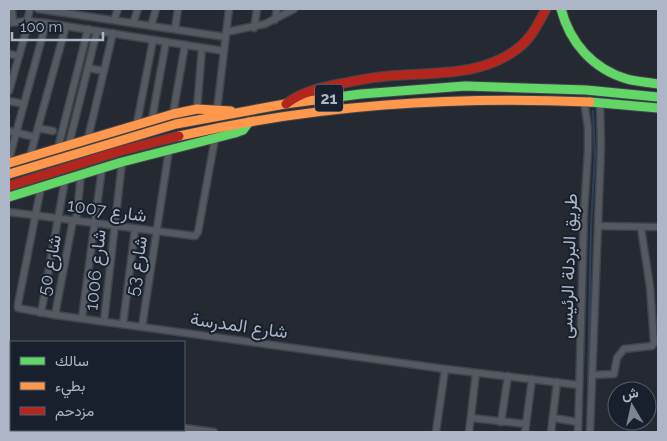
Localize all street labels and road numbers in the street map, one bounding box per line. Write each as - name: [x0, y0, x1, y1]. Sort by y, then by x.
- road number: 21: [315, 85, 343, 112]
- street label: طريق البردلة الرئيسى: [555, 193, 582, 339]
- street label: شارع 1007: [66, 194, 148, 228]
- street label: شارع 1006: [80, 228, 112, 312]
- street label: شارع 50: [33, 233, 67, 298]
- street label: شارع 53: [121, 235, 153, 298]
- street label: شارع المدرسة: [189, 308, 289, 344]

